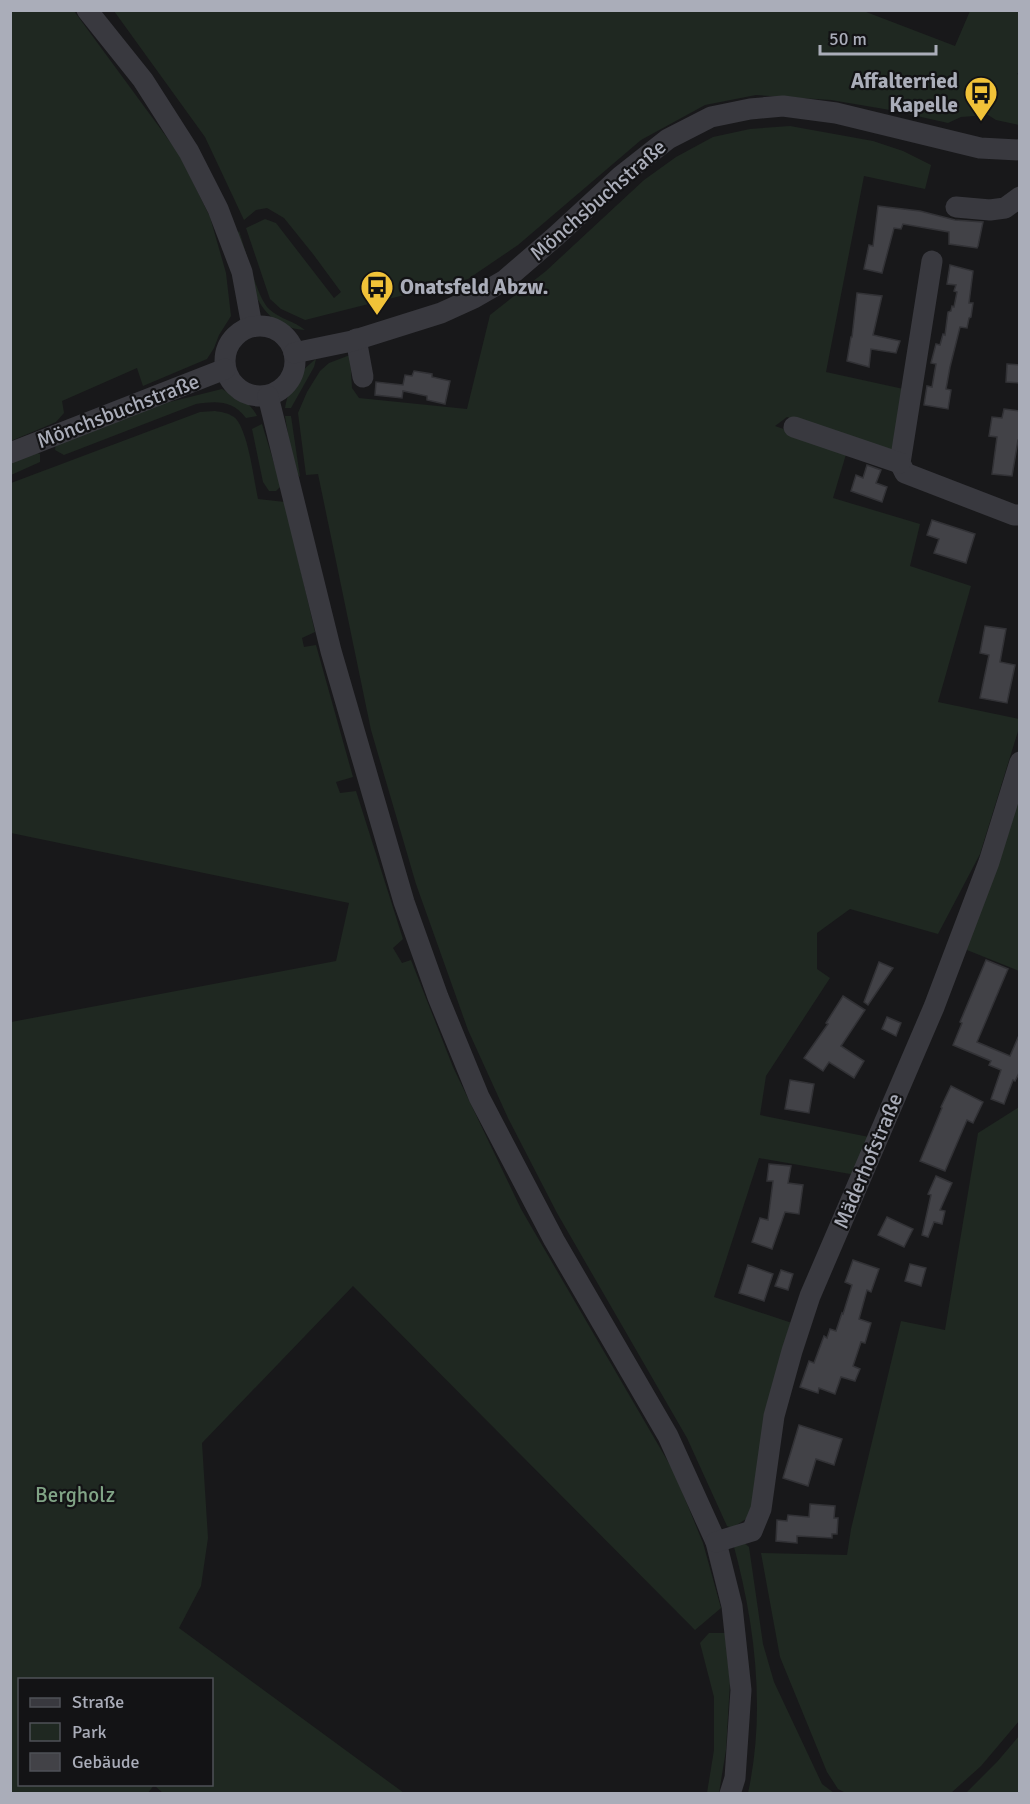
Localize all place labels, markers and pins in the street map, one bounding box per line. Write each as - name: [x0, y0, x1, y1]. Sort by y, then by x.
- place label: Affalterried Kapelle: [851, 68, 958, 118]
- bus stop icon: Affalterried Kapelle: [963, 75, 999, 122]
- bus stop icon: Onatsfeld Abzw.: [359, 269, 395, 316]
- place label: Onatsfeld Abzw.: [400, 274, 549, 300]

